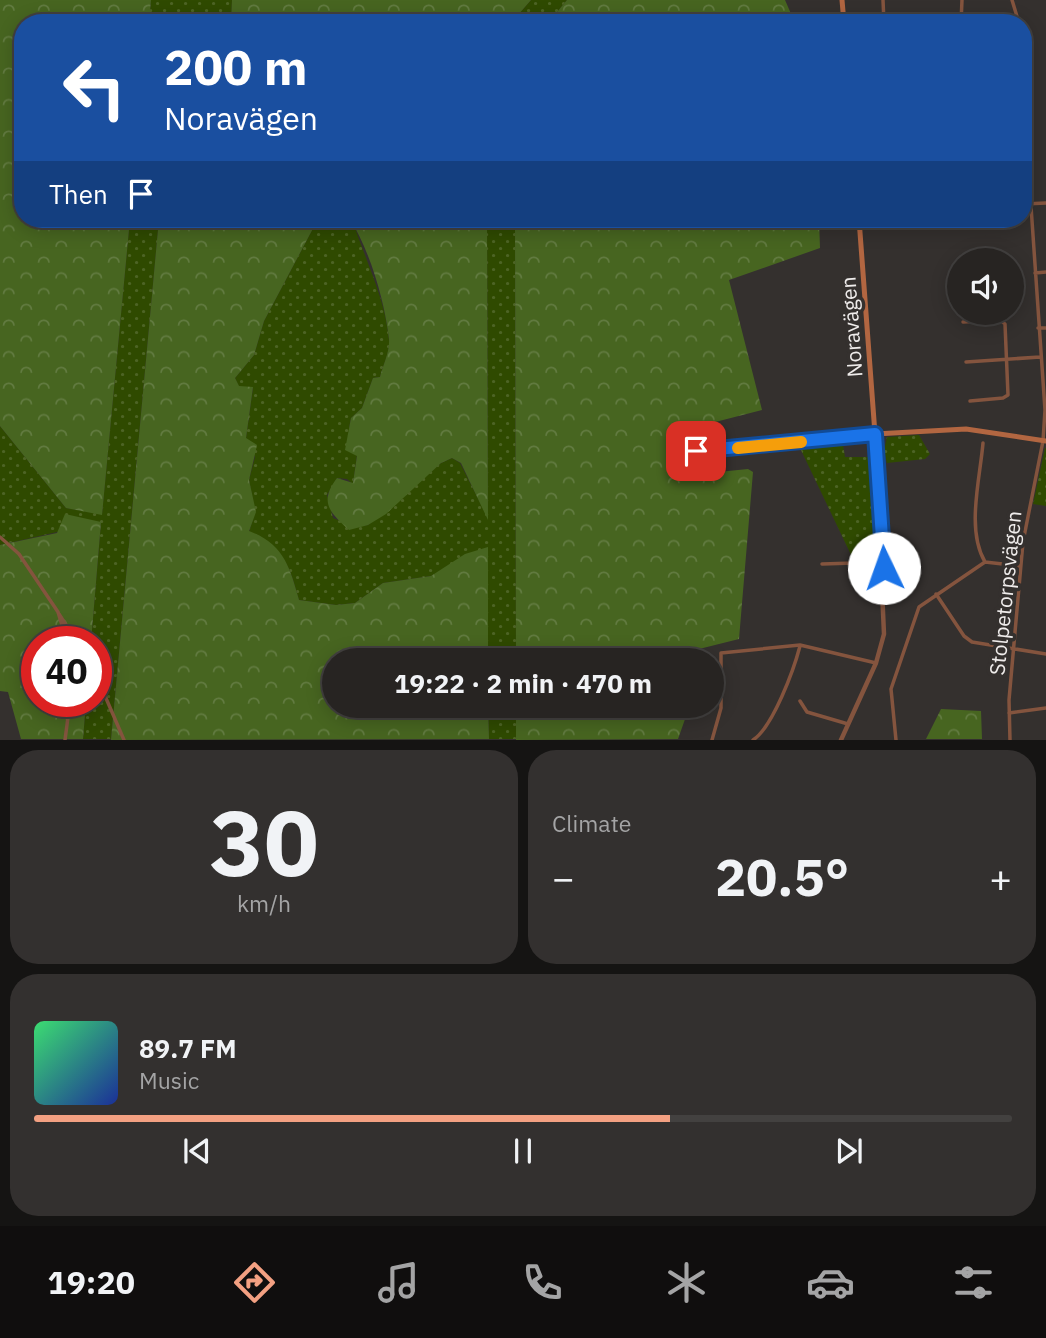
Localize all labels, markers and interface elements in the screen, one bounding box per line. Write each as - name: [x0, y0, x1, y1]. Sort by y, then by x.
- text: 200 m: [164, 35, 308, 98]
- icon: left: [49, 42, 140, 133]
- text: Noravägen: [164, 97, 318, 139]
- icon: arrive: [122, 175, 160, 213]
- text: Then: [49, 177, 108, 211]
- map controls: [947, 248, 1024, 325]
- button: sound: [947, 248, 1024, 325]
- street label: Noravägen: [834, 276, 868, 378]
- pin: [666, 421, 726, 481]
- icon: arrive: [677, 432, 715, 470]
- street label: Stolpetorpsvägen: [982, 509, 1028, 677]
- position arrow: [847, 531, 921, 605]
- speed limit sign: 40: [21, 626, 112, 717]
- text: 19:22 · 2 min · 470 m: [394, 666, 652, 700]
- text: 30: [209, 783, 319, 901]
- text: Climate: [552, 808, 631, 838]
- text: 20.5°: [715, 843, 849, 910]
- text: −: [552, 853, 575, 902]
- text: +: [989, 853, 1012, 902]
- text: km/h: [237, 888, 291, 918]
- text: 89.7 FM: [139, 1031, 237, 1065]
- text: Music: [139, 1065, 199, 1095]
- icon: previous: [178, 1132, 216, 1170]
- icon: pause: [504, 1132, 542, 1170]
- icon: next: [830, 1132, 868, 1170]
- icon: directions: [230, 1258, 279, 1307]
- icon: music: [374, 1258, 423, 1307]
- icon: phone: [518, 1258, 567, 1307]
- icon: climate: [662, 1258, 711, 1307]
- icon: car: [806, 1258, 855, 1307]
- icon: filters: [949, 1258, 998, 1307]
- text: 19:20: [47, 1261, 135, 1303]

